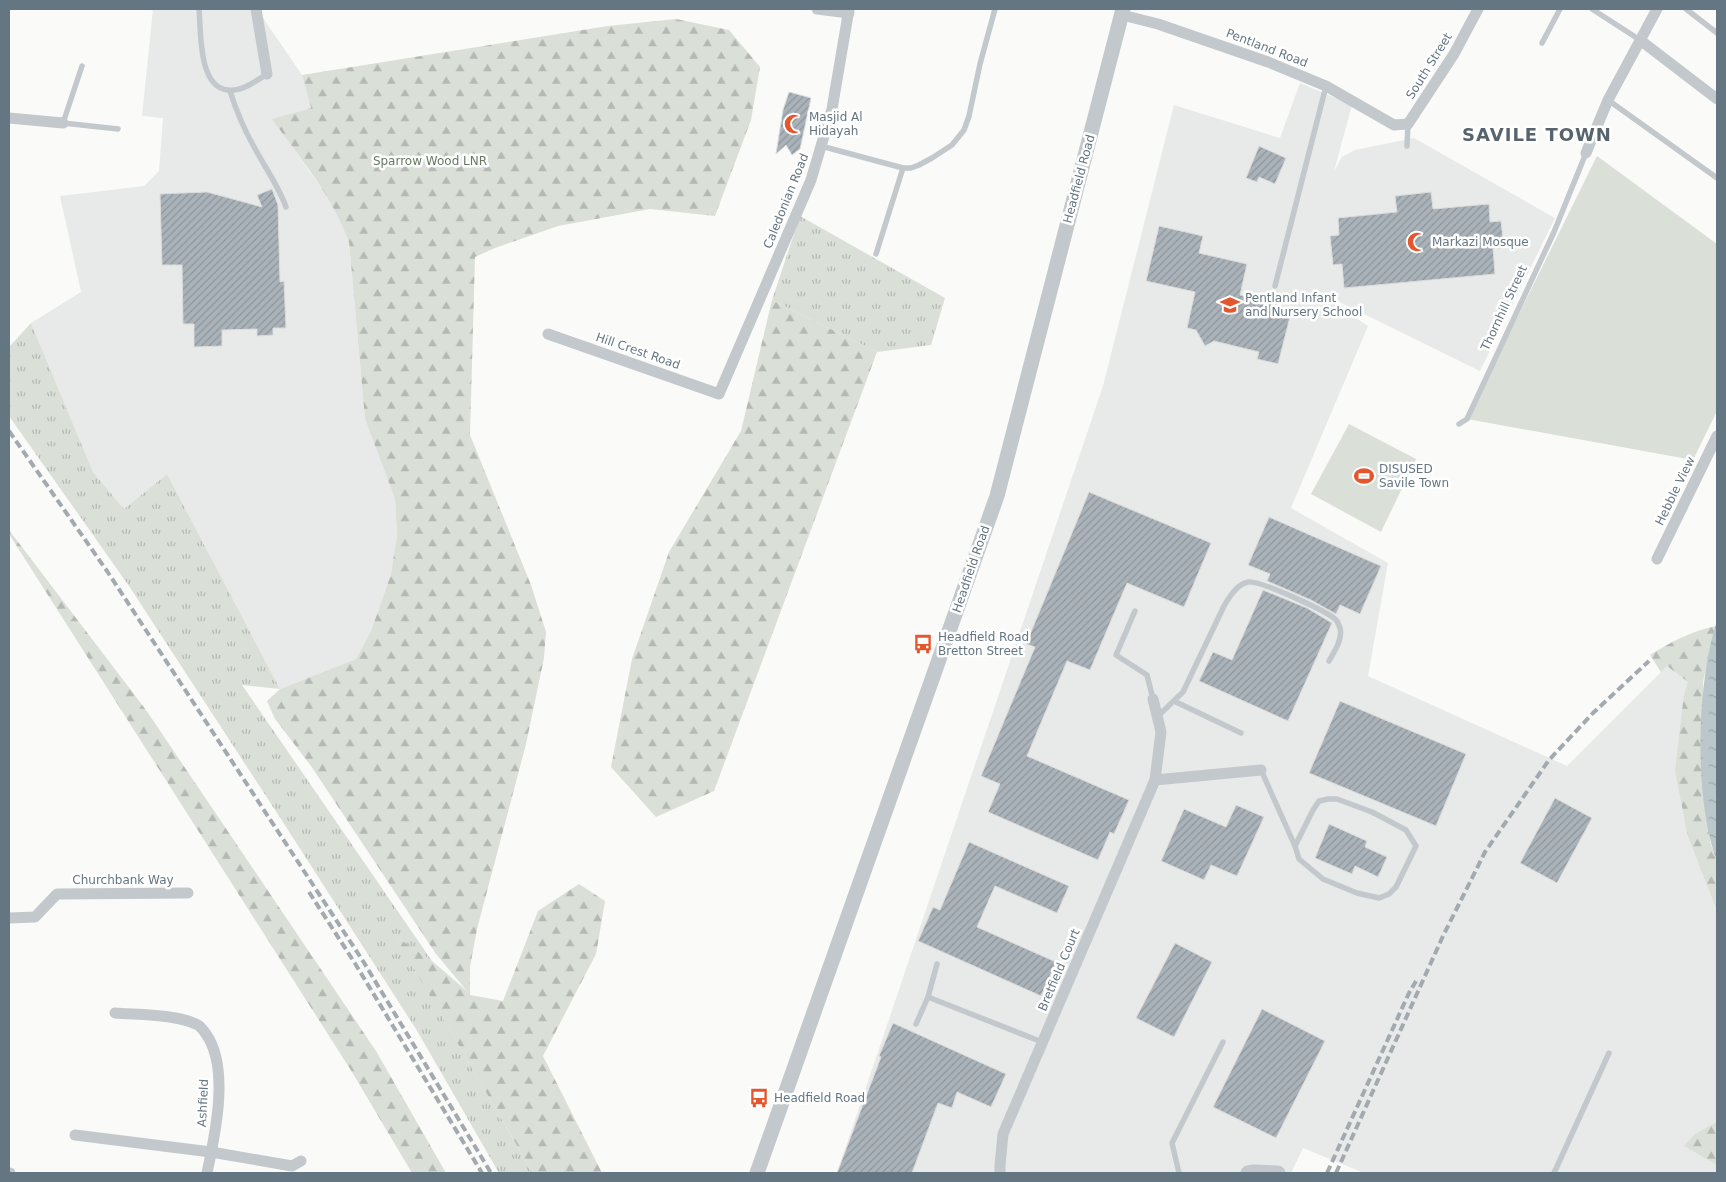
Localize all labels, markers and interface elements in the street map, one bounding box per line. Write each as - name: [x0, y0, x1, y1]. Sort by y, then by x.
- street label: Pentland Road: [1224, 26, 1310, 70]
- street label: South Street: [1403, 30, 1455, 102]
- place label: Masjid Al Hidayah: [809, 110, 863, 138]
- mosque icon: Masjid Al Hidayah: [783, 113, 805, 135]
- district label: SAVILE TOWN: [1462, 124, 1612, 145]
- street label: Headfield Road: [1060, 133, 1098, 225]
- street label: Caledonian Road: [761, 151, 811, 251]
- park label: Sparrow Wood LNR: [373, 154, 487, 168]
- mosque icon: Markazi Mosque: [1406, 231, 1428, 253]
- place label: Markazi Mosque: [1432, 235, 1529, 249]
- street label: Thornhill Street: [1478, 263, 1530, 354]
- place label: Pentland Infant and Nursery School: [1245, 291, 1362, 319]
- school or university icon: Pentland Infant and Nursery School: [1219, 294, 1241, 316]
- street label: Hill Crest Road: [594, 330, 682, 372]
- street label: Hebble View: [1652, 454, 1698, 528]
- place label: DISUSED Savile Town: [1379, 462, 1449, 490]
- sports icon: DISUSED Savile Town: [1353, 465, 1375, 487]
- street label: Headfield Road: [950, 524, 992, 614]
- place label: Headfield Road Bretton Street: [938, 630, 1029, 658]
- bus stop icon: Headfield Road Bretton Street: [912, 633, 934, 655]
- street label: Churchbank Way: [72, 873, 174, 887]
- street label: Bretfield Court: [1035, 927, 1083, 1013]
- street label: Ashfield: [195, 1079, 211, 1127]
- bus stop icon: Headfield Road: [748, 1087, 770, 1109]
- place label: Headfield Road: [774, 1091, 865, 1105]

